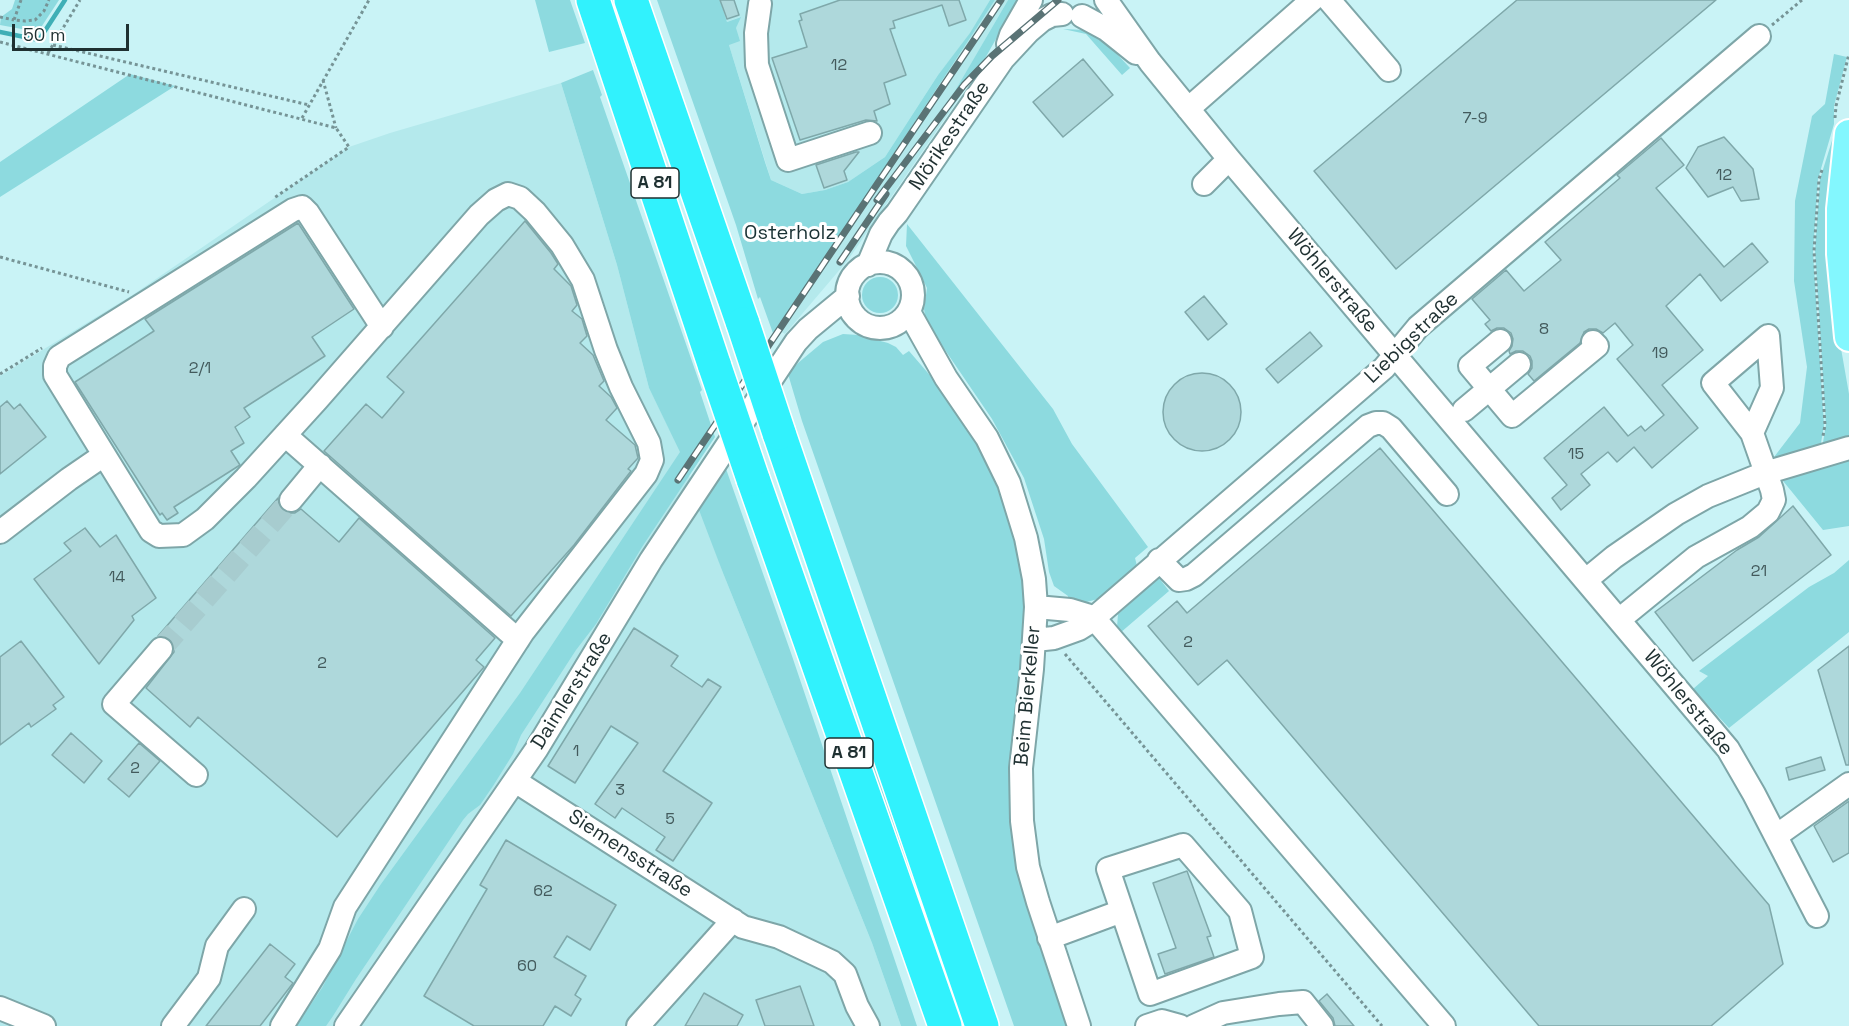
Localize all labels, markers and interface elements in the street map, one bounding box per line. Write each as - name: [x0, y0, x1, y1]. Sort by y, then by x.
- scale bar: [15, 12, 132, 50]
- text: 50 m: [23, 23, 65, 46]
- house number: 12: [831, 56, 847, 76]
- street label: Mörikestraße: [905, 77, 995, 195]
- house number: 7-9: [1462, 109, 1488, 129]
- house number: 12: [1716, 166, 1732, 186]
- road number: A 81: [631, 168, 679, 198]
- park label: Osterholz: [744, 222, 836, 246]
- street label: Wöhlerstraße: [1281, 224, 1383, 338]
- street label: Liebigstraße: [1360, 287, 1464, 389]
- house number: 8: [1539, 320, 1549, 340]
- house number: 19: [1652, 344, 1668, 364]
- house number: 2/1: [189, 359, 211, 379]
- house number: 15: [1568, 445, 1584, 465]
- house number: 21: [1751, 562, 1767, 582]
- house number: 14: [109, 568, 125, 588]
- street label: Beim Bierkeller: [1010, 625, 1046, 767]
- street label: Daimlerstraße: [526, 628, 618, 754]
- house number: 2: [1183, 633, 1193, 653]
- street label: Wöhlerstraße: [1638, 646, 1738, 760]
- house number: 2: [317, 654, 327, 674]
- road number: A 81: [825, 738, 873, 768]
- house number: 1: [573, 742, 579, 762]
- house number: 2: [130, 759, 140, 779]
- house number: 3: [615, 781, 625, 801]
- street label: Siemensstraße: [563, 805, 697, 903]
- house number: 5: [665, 810, 675, 830]
- house number: 62: [533, 882, 553, 902]
- house number: 60: [517, 957, 537, 977]

